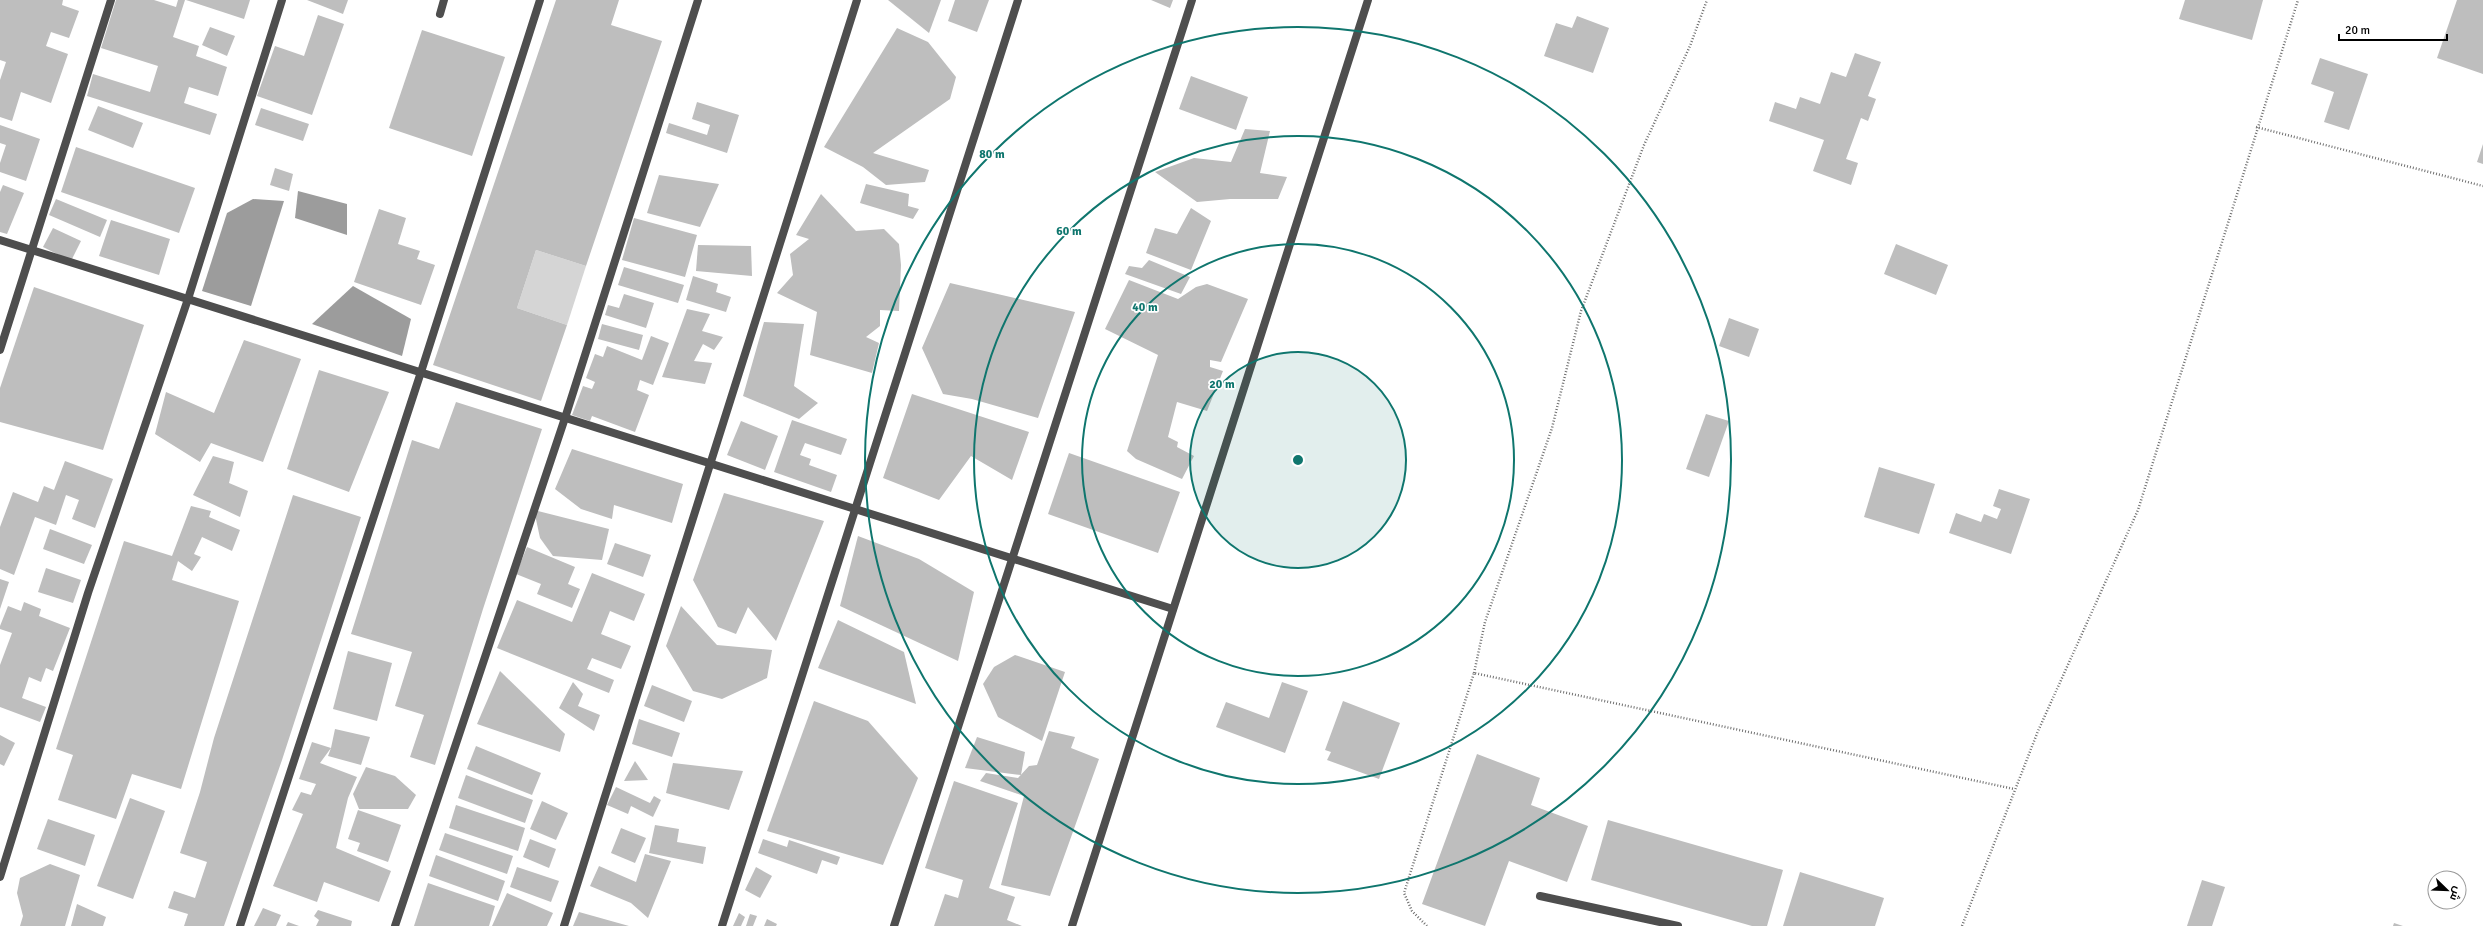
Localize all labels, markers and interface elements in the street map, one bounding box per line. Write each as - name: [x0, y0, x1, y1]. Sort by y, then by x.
- scale bar: [2339, 16, 2447, 42]
- text: 20 m: [2345, 23, 2370, 38]
- text: 80 m: [979, 147, 1005, 162]
- text: 60 m: [1056, 224, 1082, 239]
- text: 40 m: [1132, 300, 1158, 315]
- text: 20 m: [1209, 377, 1235, 392]
- centre of rings: [1291, 453, 1305, 467]
- north arrow: [2427, 870, 2467, 910]
- text: ش: [2447, 885, 2464, 903]

